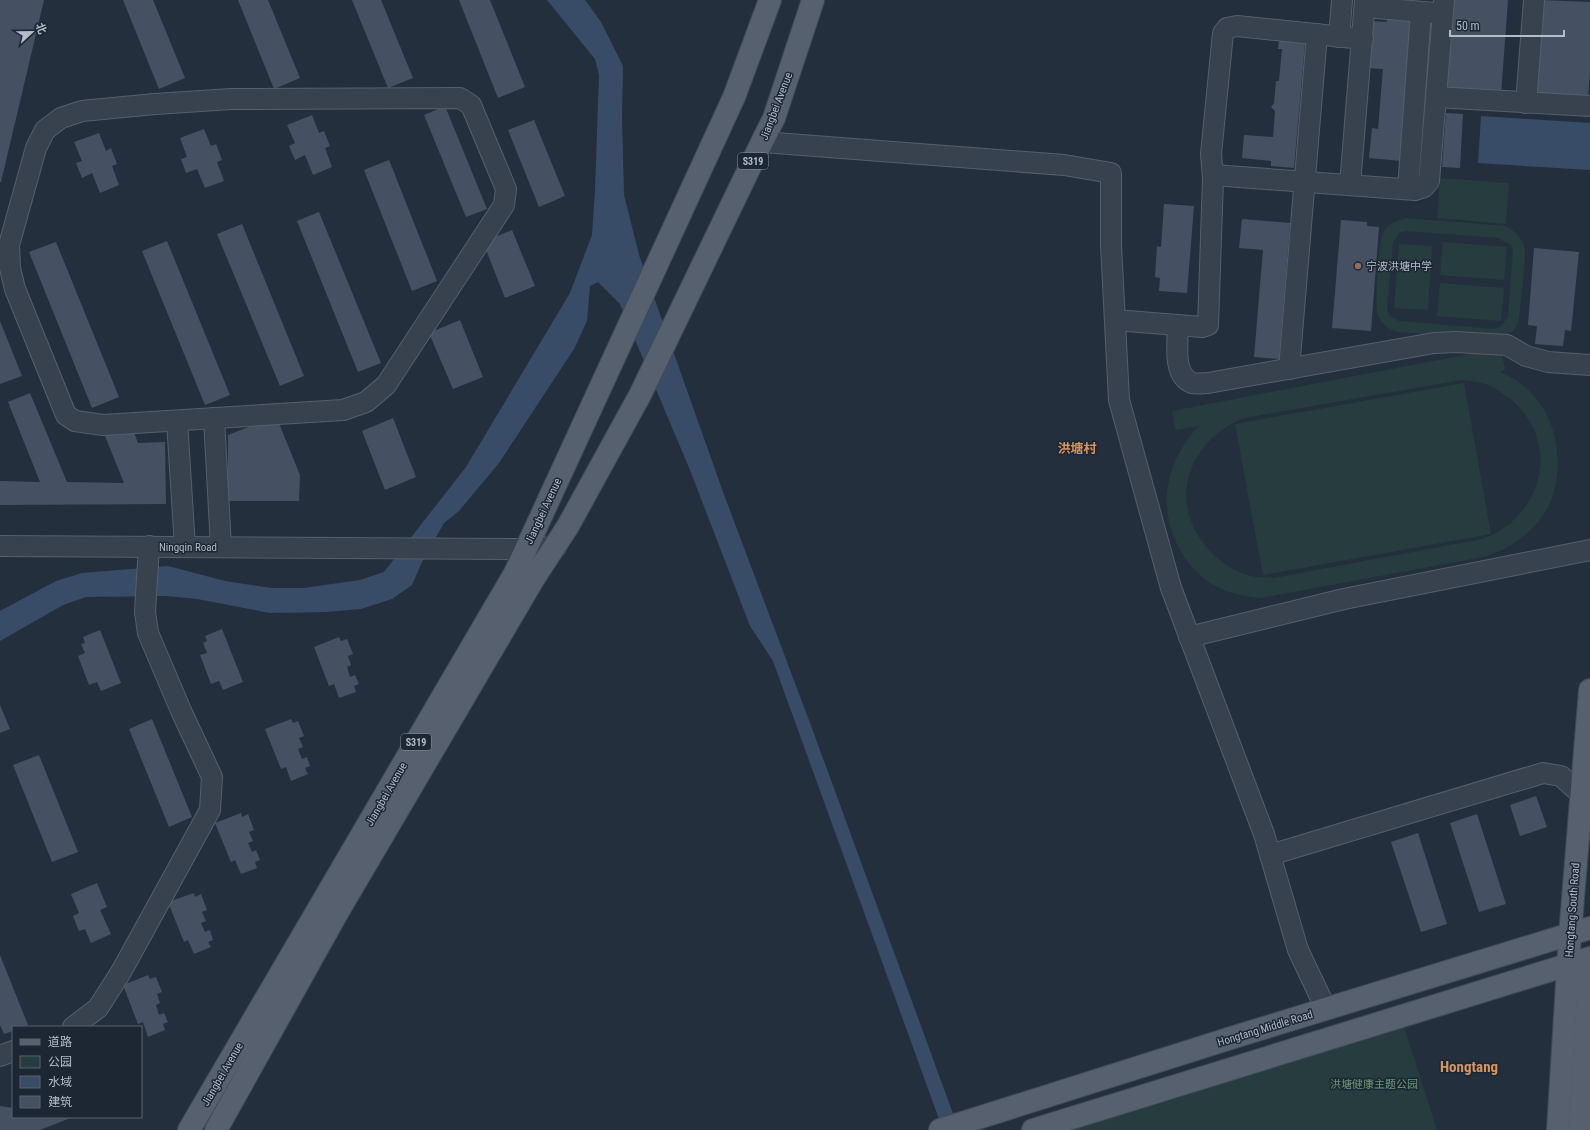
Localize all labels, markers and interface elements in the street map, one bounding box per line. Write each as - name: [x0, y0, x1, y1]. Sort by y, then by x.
- north arrow: [12, 12, 52, 52]
- scale bar: [1450, 12, 1564, 38]
- text: 50 m: [1456, 19, 1480, 33]
- text: 北: [33, 21, 49, 36]
- street label: Jiangbei Avenue: [758, 71, 795, 142]
- road number: S319: [738, 153, 768, 169]
- place label: 宁波洪塘中学: [1366, 260, 1432, 273]
- marker: 宁波洪塘中学: [1353, 261, 1363, 271]
- district label: 洪塘村: [1057, 441, 1097, 456]
- street label: Jiangbei Avenue: [523, 476, 564, 546]
- street label: Ningqin Road: [159, 541, 217, 554]
- road number: S319: [401, 734, 431, 750]
- street label: Jiangbei Avenue: [363, 760, 410, 828]
- street label: Hongtang South Road: [1563, 862, 1582, 958]
- street label: Hongtang Middle Road: [1216, 1008, 1314, 1049]
- legend: [12, 1026, 142, 1118]
- text: 道路: [48, 1035, 72, 1049]
- street label: Jiangbei Avenue: [199, 1040, 246, 1108]
- text: 公园: [48, 1055, 72, 1069]
- district label: Hongtang: [1440, 1058, 1498, 1076]
- text: 水域: [48, 1075, 72, 1089]
- park label: 洪塘健康主题公园: [1330, 1078, 1418, 1091]
- text: 建筑: [48, 1095, 72, 1109]

